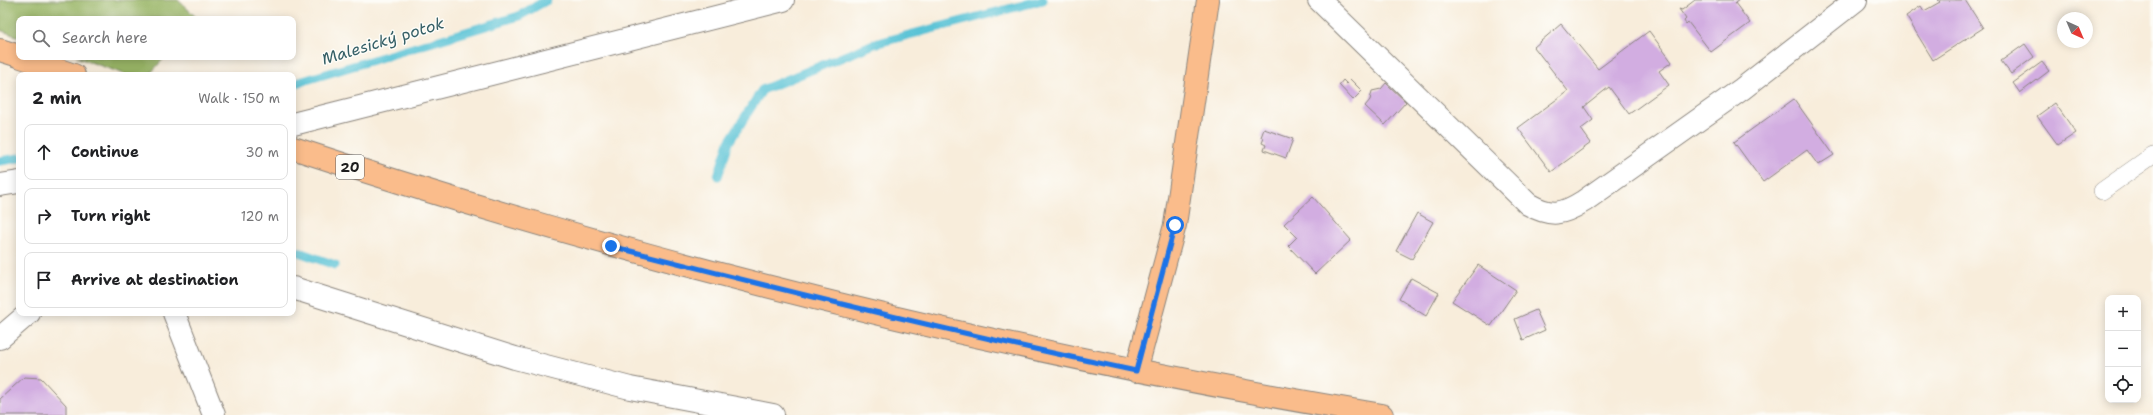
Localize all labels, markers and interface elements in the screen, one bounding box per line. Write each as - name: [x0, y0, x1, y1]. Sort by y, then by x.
- water label: Malesický potok: [319, 12, 447, 70]
- north arrow: [2057, 12, 2093, 48]
- search box: [16, 16, 296, 60]
- icon: search: [30, 27, 52, 49]
- text: Search here: [62, 28, 148, 48]
- text: 2 min: [32, 87, 82, 109]
- text: Walk · 150 m: [198, 90, 280, 107]
- icon: ahead: [33, 141, 55, 163]
- text: Continue: [71, 142, 139, 162]
- text: 30 m: [245, 144, 279, 161]
- road number: 20: [336, 155, 364, 179]
- icon: right: [33, 205, 55, 227]
- text: Turn right: [71, 206, 151, 226]
- text: 120 m: [241, 208, 279, 225]
- route start: [1166, 216, 1184, 234]
- route end: [602, 237, 620, 255]
- icon: arrive: [33, 269, 55, 291]
- text: Arrive at destination: [71, 270, 239, 290]
- map controls: [2105, 295, 2141, 403]
- button: +: [2105, 295, 2141, 331]
- button: −: [2105, 331, 2141, 367]
- button: locate: [2105, 367, 2141, 403]

